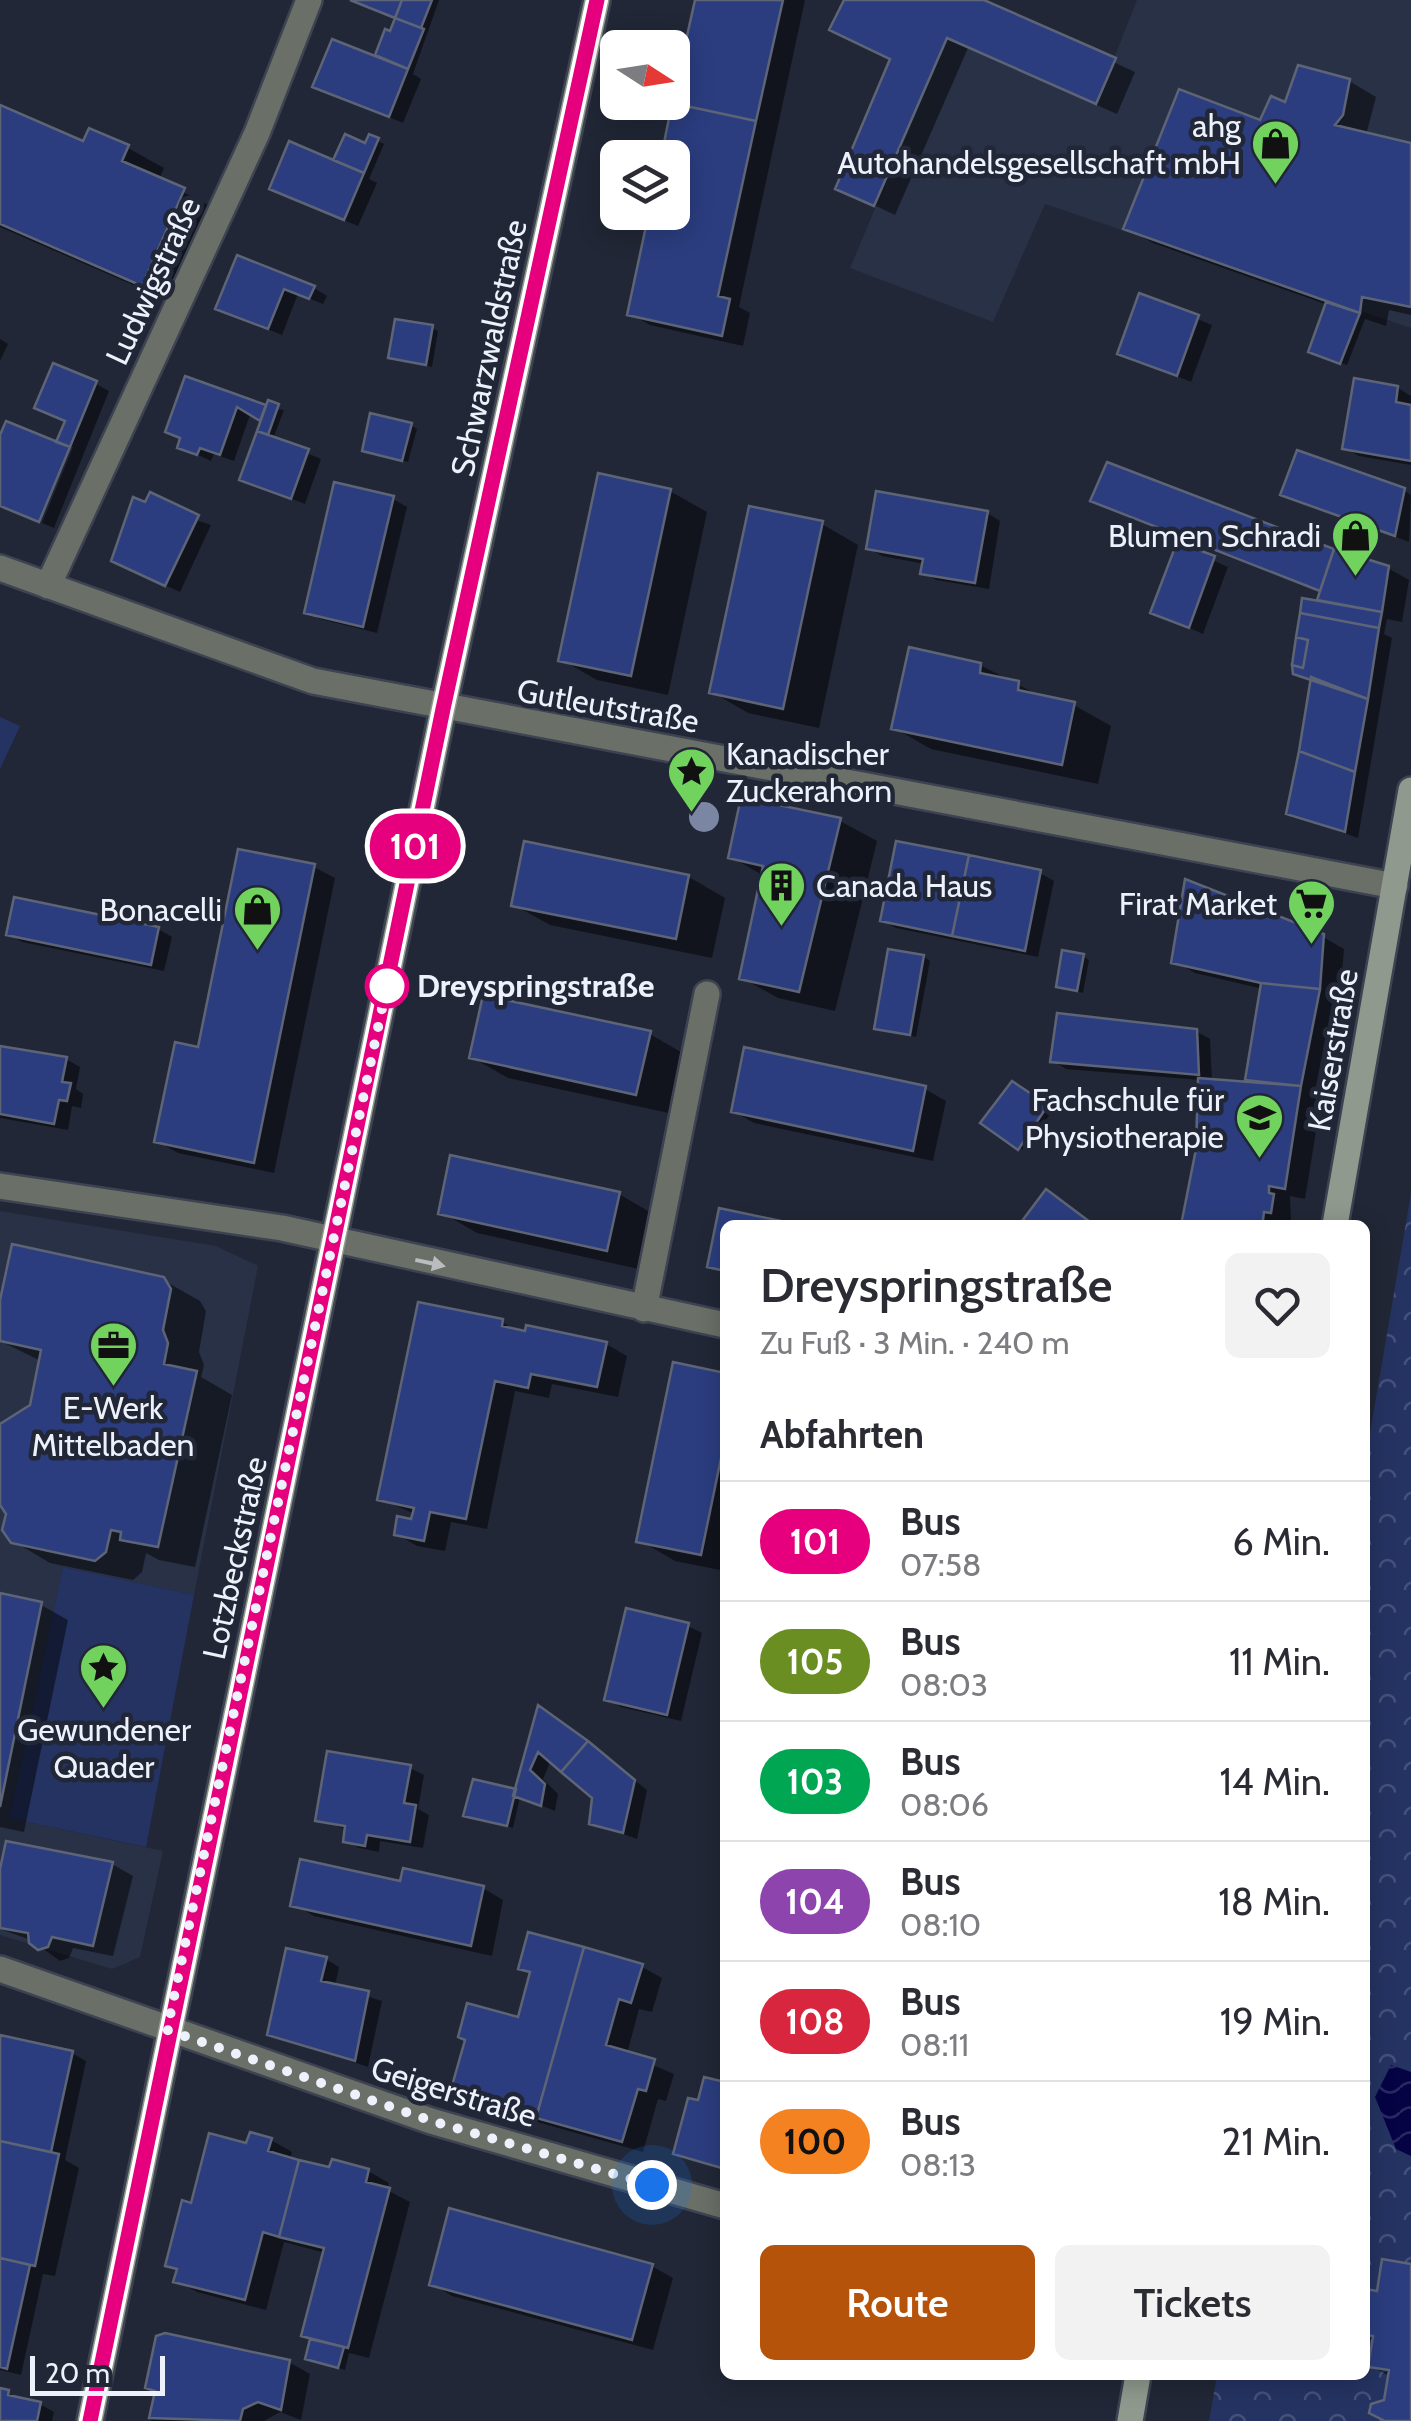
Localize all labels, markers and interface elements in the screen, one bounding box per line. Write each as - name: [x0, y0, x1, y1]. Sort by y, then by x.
- north arrow: [600, 30, 690, 120]
- map controls: [600, 30, 690, 230]
- place label: ahg Autohandelsgesellschaft mbH: [837, 106, 1242, 182]
- shop icon: ahg Autohandelsgesellschaft mbH: [1250, 118, 1302, 186]
- button: layers: [600, 140, 690, 230]
- street label: Ludwigstraße: [97, 191, 208, 371]
- street label: Schwarzwaldstraße: [442, 216, 535, 480]
- shop icon: Blumen Schradi: [1330, 510, 1382, 578]
- place label: Blumen Schradi: [1108, 516, 1321, 555]
- street label: Gutleutstraße: [514, 670, 702, 741]
- place label: Kanadischer Zuckerahorn: [726, 734, 892, 810]
- place icon: Kanadischer Zuckerahorn: [665, 746, 717, 814]
- line badge: 101: [358, 814, 472, 878]
- text: 101: [390, 825, 440, 868]
- building icon: Canada Haus: [755, 860, 807, 928]
- place label: Canada Haus: [816, 866, 992, 905]
- supermarket icon: Firat Market: [1286, 878, 1338, 946]
- shop icon: Bonacelli: [231, 884, 283, 952]
- place label: Firat Market: [1119, 884, 1277, 923]
- place label: Bonacelli: [99, 890, 222, 929]
- marker: Dreyspringstraße: [366, 965, 408, 1007]
- place label: Dreyspringstraße: [417, 966, 654, 1005]
- street label: Kaiserstraße: [1299, 966, 1366, 1134]
- place label: Fachschule für Physiotherapie: [1025, 1080, 1225, 1156]
- school or university icon: Fachschule für Physiotherapie: [1233, 1092, 1285, 1160]
- button: heart: [1225, 1253, 1330, 1358]
- one-way arrow: [415, 1256, 446, 1271]
- text: Dreyspringstraße: [760, 1256, 1113, 1314]
- office icon: E-Werk Mittelbaden: [87, 1320, 139, 1388]
- text: Zu Fuß · 3 Min. · 240 m: [760, 1323, 1070, 1362]
- place label: E-Werk Mittelbaden: [32, 1388, 194, 1464]
- text: Abfahrten: [760, 1411, 924, 1458]
- street label: Lotzbeckstraße: [194, 1453, 275, 1663]
- text: Bus: [900, 1498, 961, 1545]
- text: 6 Min.: [1232, 1518, 1330, 1565]
- text: 101: [790, 1520, 840, 1563]
- text: 07:58: [900, 1545, 981, 1584]
- text: Bus: [900, 1618, 961, 1665]
- text: 11 Min.: [1229, 1638, 1330, 1685]
- text: 105: [787, 1640, 843, 1683]
- place icon: Gewundener Quader: [78, 1642, 130, 1710]
- text: 08:03: [900, 1665, 988, 1704]
- place label: Gewundener Quader: [17, 1710, 192, 1786]
- text: Bus: [900, 1738, 961, 1785]
- text: 14 Min.: [1219, 1758, 1330, 1805]
- text: 103: [787, 1760, 843, 1803]
- text: 08:06: [900, 1785, 989, 1824]
- text: Bus: [900, 1858, 961, 1905]
- text: 18 Min.: [1218, 1878, 1330, 1925]
- text: 104: [785, 1880, 845, 1923]
- text: 08:10: [900, 1905, 981, 1944]
- text: Bus: [900, 1978, 961, 2025]
- text: 19 Min.: [1220, 1998, 1330, 2045]
- text: 108: [786, 2000, 844, 2043]
- text: 08:11: [900, 2025, 969, 2064]
- street label: Geigerstraße: [367, 2048, 542, 2135]
- text: Bus: [900, 2098, 961, 2145]
- text: 21 Min.: [1221, 2118, 1330, 2165]
- text: 100: [784, 2120, 846, 2163]
- text: 08:13: [900, 2145, 976, 2184]
- your location: [627, 2160, 677, 2210]
- button: Route: [760, 2245, 1035, 2360]
- button: Tickets: [1055, 2245, 1330, 2360]
- scale bar: [30, 2351, 165, 2396]
- text: 20 m: [45, 2356, 110, 2390]

